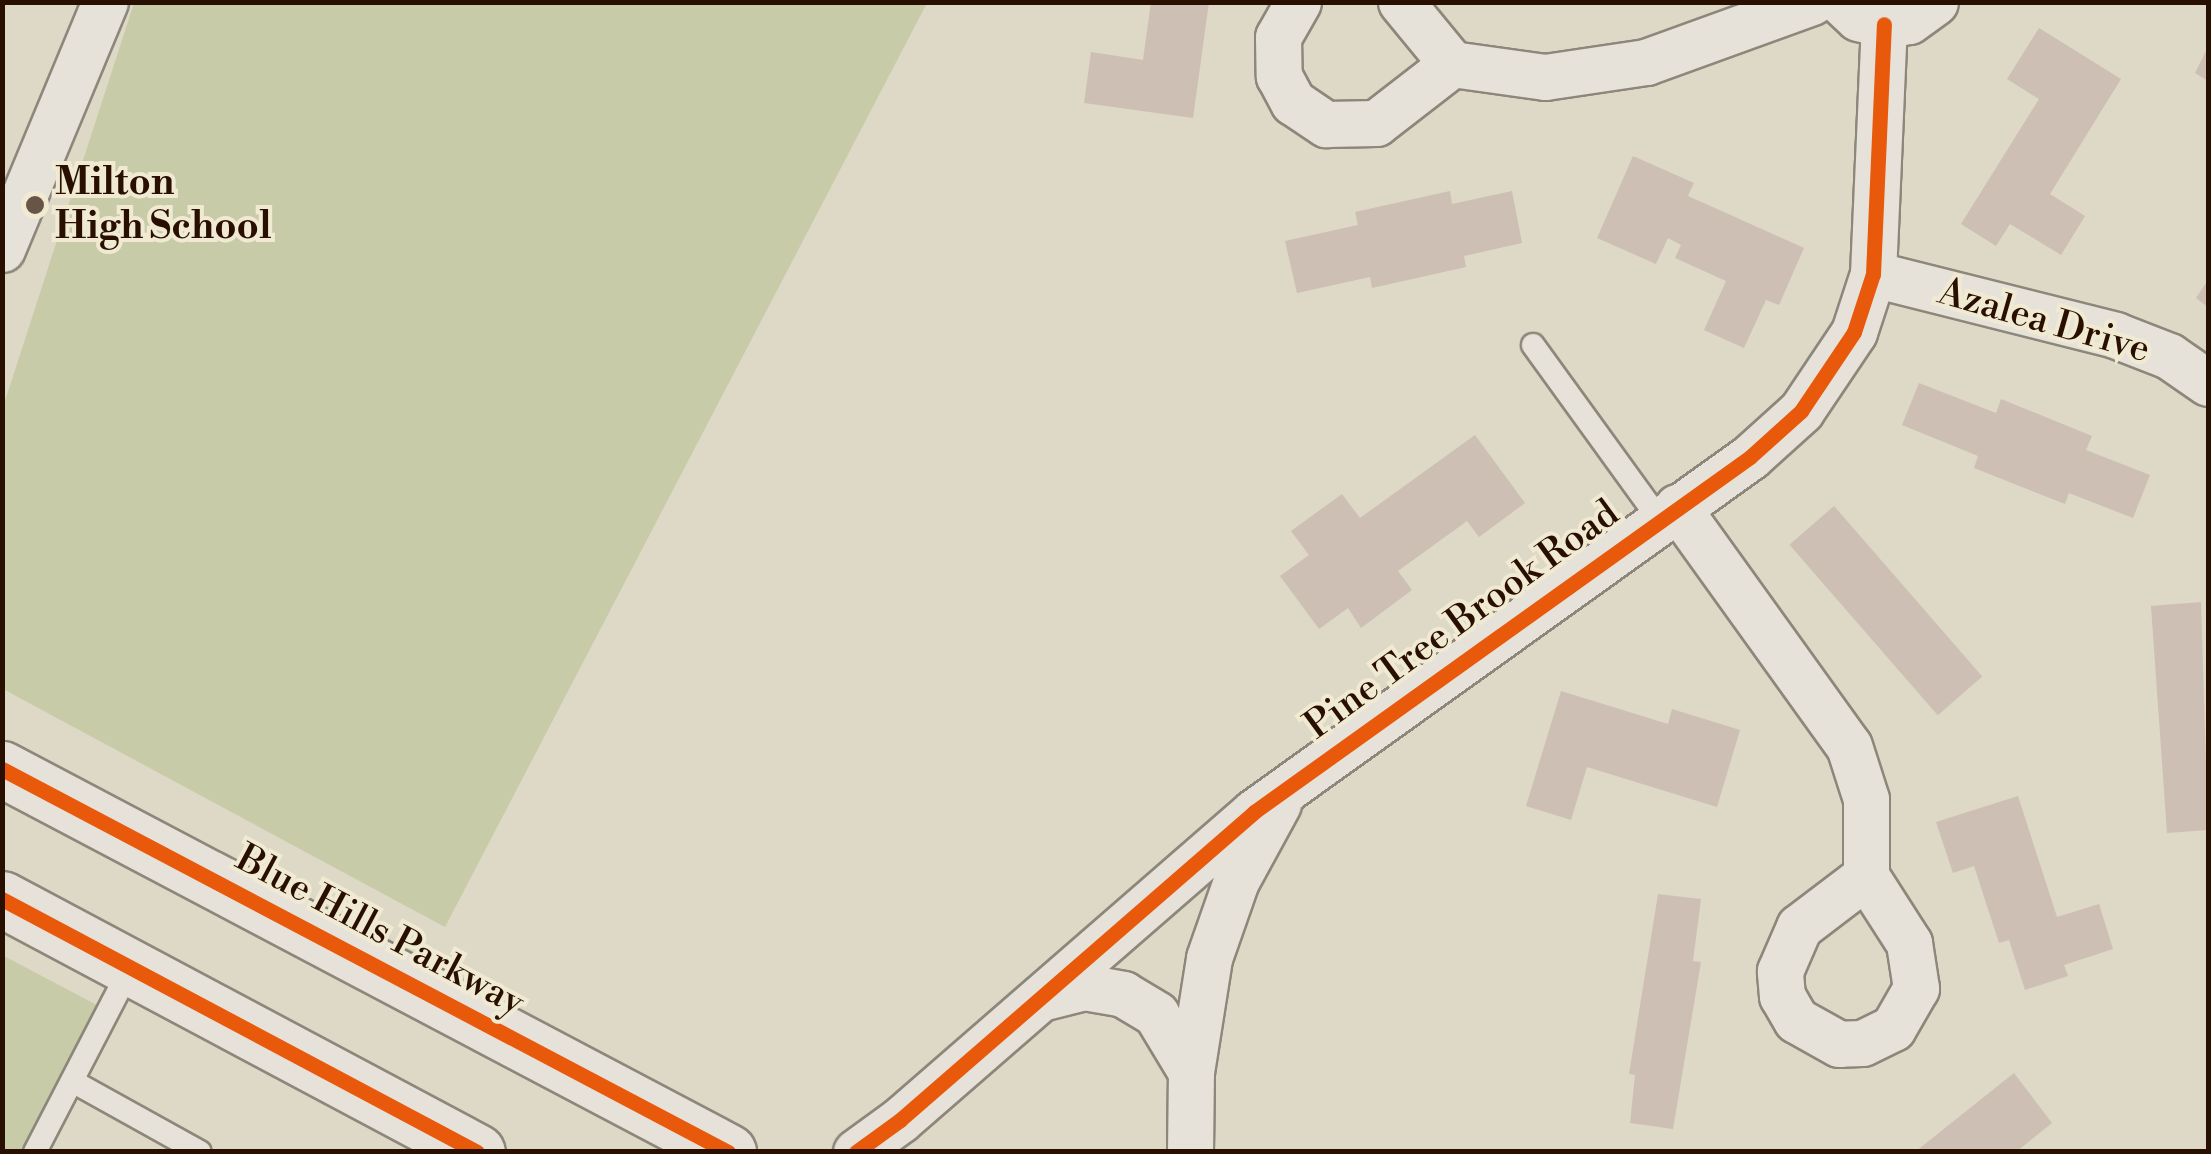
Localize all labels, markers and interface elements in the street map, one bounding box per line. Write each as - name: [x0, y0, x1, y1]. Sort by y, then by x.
- place label: Milton High School: [55, 160, 271, 250]
- marker: Milton High School: [24, 194, 46, 216]
- street label: Azalea Drive: [1933, 269, 2155, 373]
- street label: Pine Tree Brook Road: [1296, 491, 1628, 749]
- street label: Blue Hills Parkway: [228, 836, 532, 1026]

